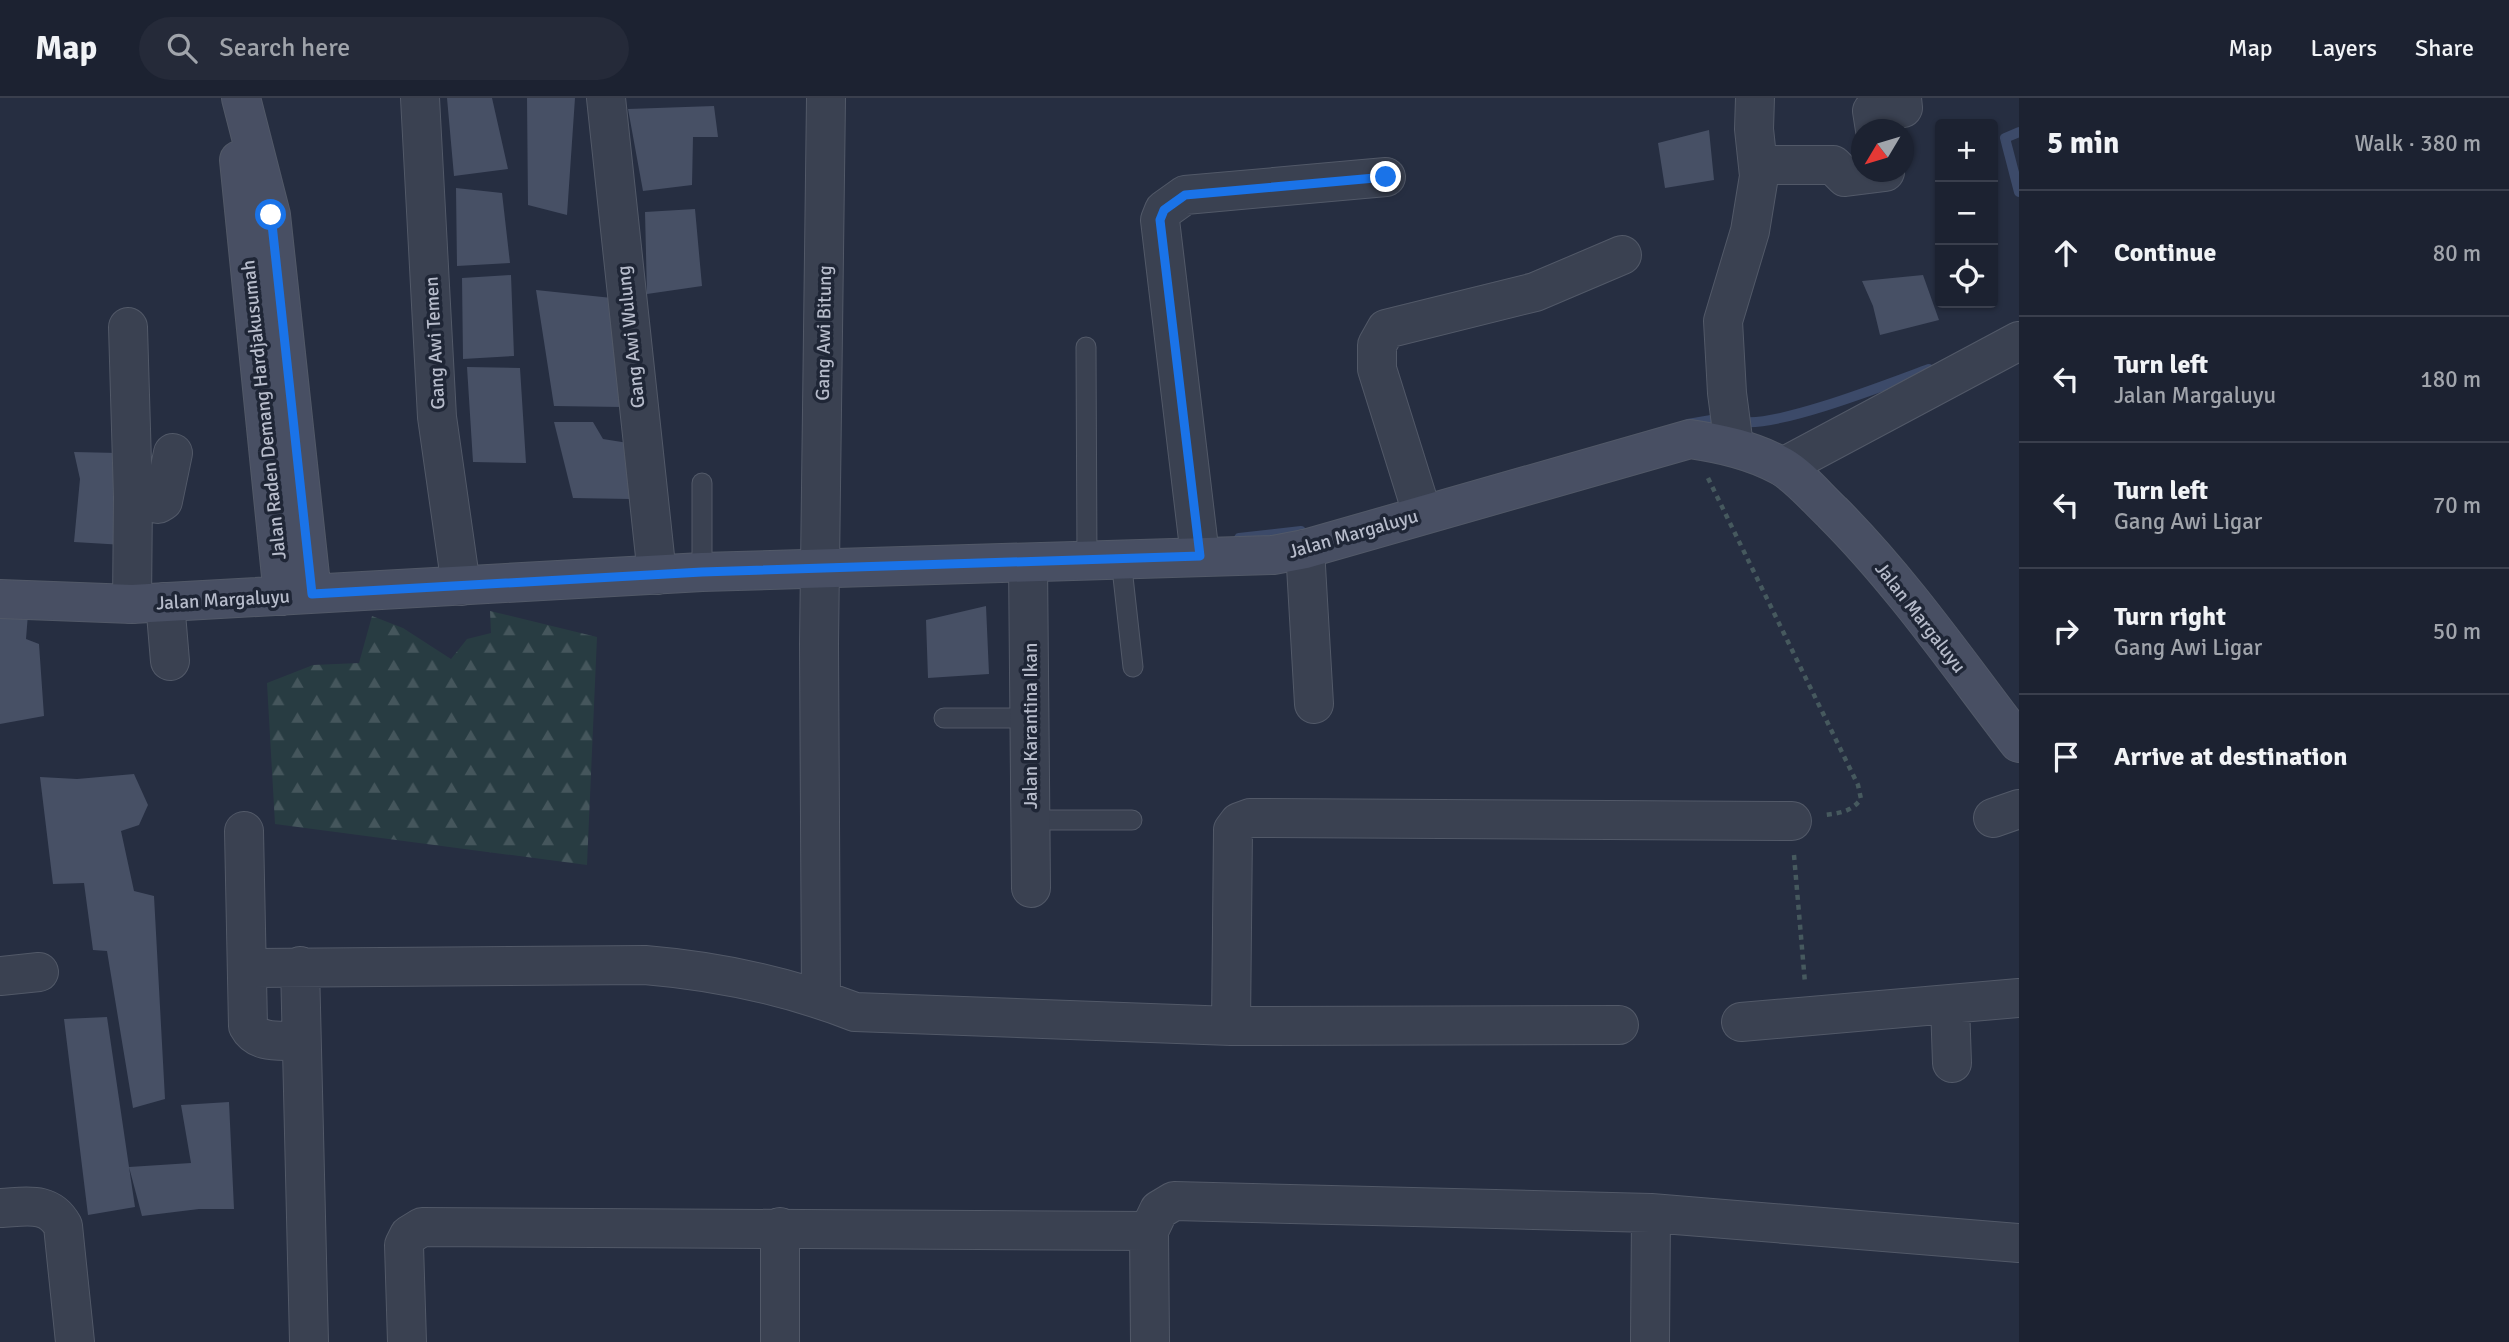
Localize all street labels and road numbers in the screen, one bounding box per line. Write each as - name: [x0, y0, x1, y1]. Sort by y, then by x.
- street label: Jalan Raden Demang Hardjakusumah: [236, 259, 292, 561]
- street label: Gang Awi Wulung: [612, 264, 650, 409]
- street label: Gang Awi Bitung: [811, 265, 837, 401]
- street label: Gang Awi Temen: [420, 276, 450, 410]
- street label: Jalan Margaluyu: [1286, 504, 1421, 564]
- street label: Jalan Margaluyu: [1870, 557, 1971, 678]
- street label: Jalan Margaluyu: [156, 585, 291, 615]
- street label: Jalan Karantina Ikan: [1019, 643, 1043, 809]

